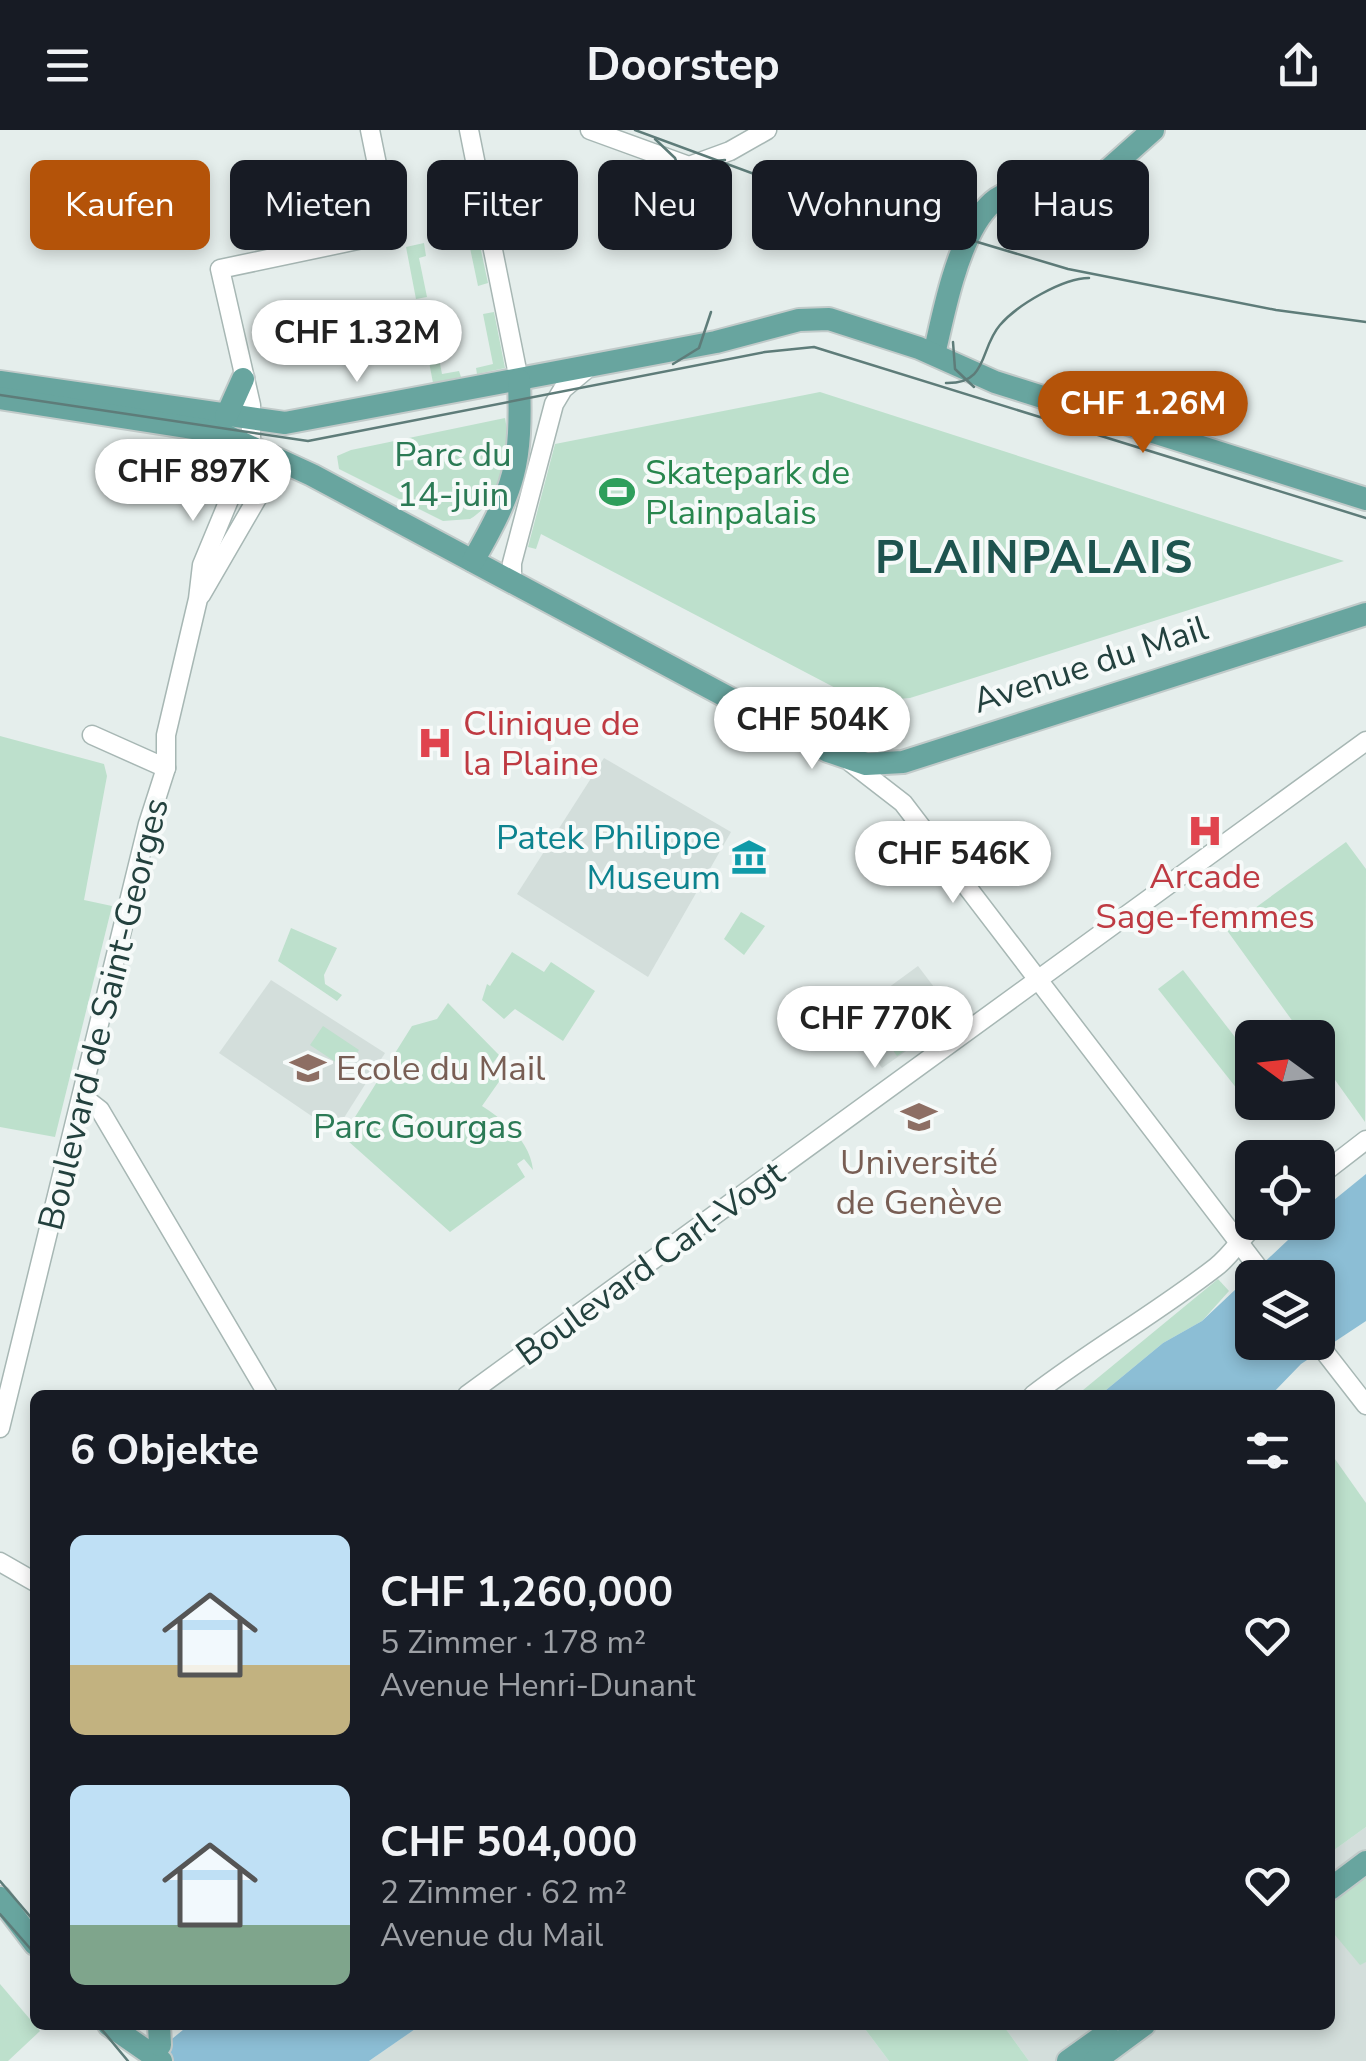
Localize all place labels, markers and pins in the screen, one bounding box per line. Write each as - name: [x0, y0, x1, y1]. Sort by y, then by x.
- pin: CHF 1.32M: [243, 300, 471, 385]
- pin: CHF 1.26M: [1029, 371, 1257, 456]
- pin: CHF 897K: [90, 439, 296, 524]
- place label: Skatepark de Plainpalais: [645, 449, 850, 536]
- sports icon: Skatepark de Plainpalais: [598, 473, 636, 511]
- pin: CHF 504K: [709, 687, 915, 772]
- place label: Clinique de la Plaine: [463, 700, 640, 787]
- hospital icon: Clinique de la Plaine: [416, 724, 454, 762]
- hospital icon: Arcade Sage-femmes: [1186, 812, 1224, 850]
- place label: Patek Philippe Museum: [496, 814, 721, 901]
- pin: CHF 546K: [850, 821, 1056, 906]
- museum icon: Patek Philippe Museum: [730, 838, 768, 876]
- place label: Arcade Sage-femmes: [1095, 853, 1315, 940]
- pin: CHF 770K: [772, 986, 978, 1071]
- place label: Ecole du Mail: [336, 1045, 546, 1092]
- school or university icon: Ecole du Mail: [289, 1049, 327, 1087]
- school or university icon: Université de Genève: [900, 1098, 938, 1136]
- place label: Université de Genève: [836, 1139, 1002, 1226]

